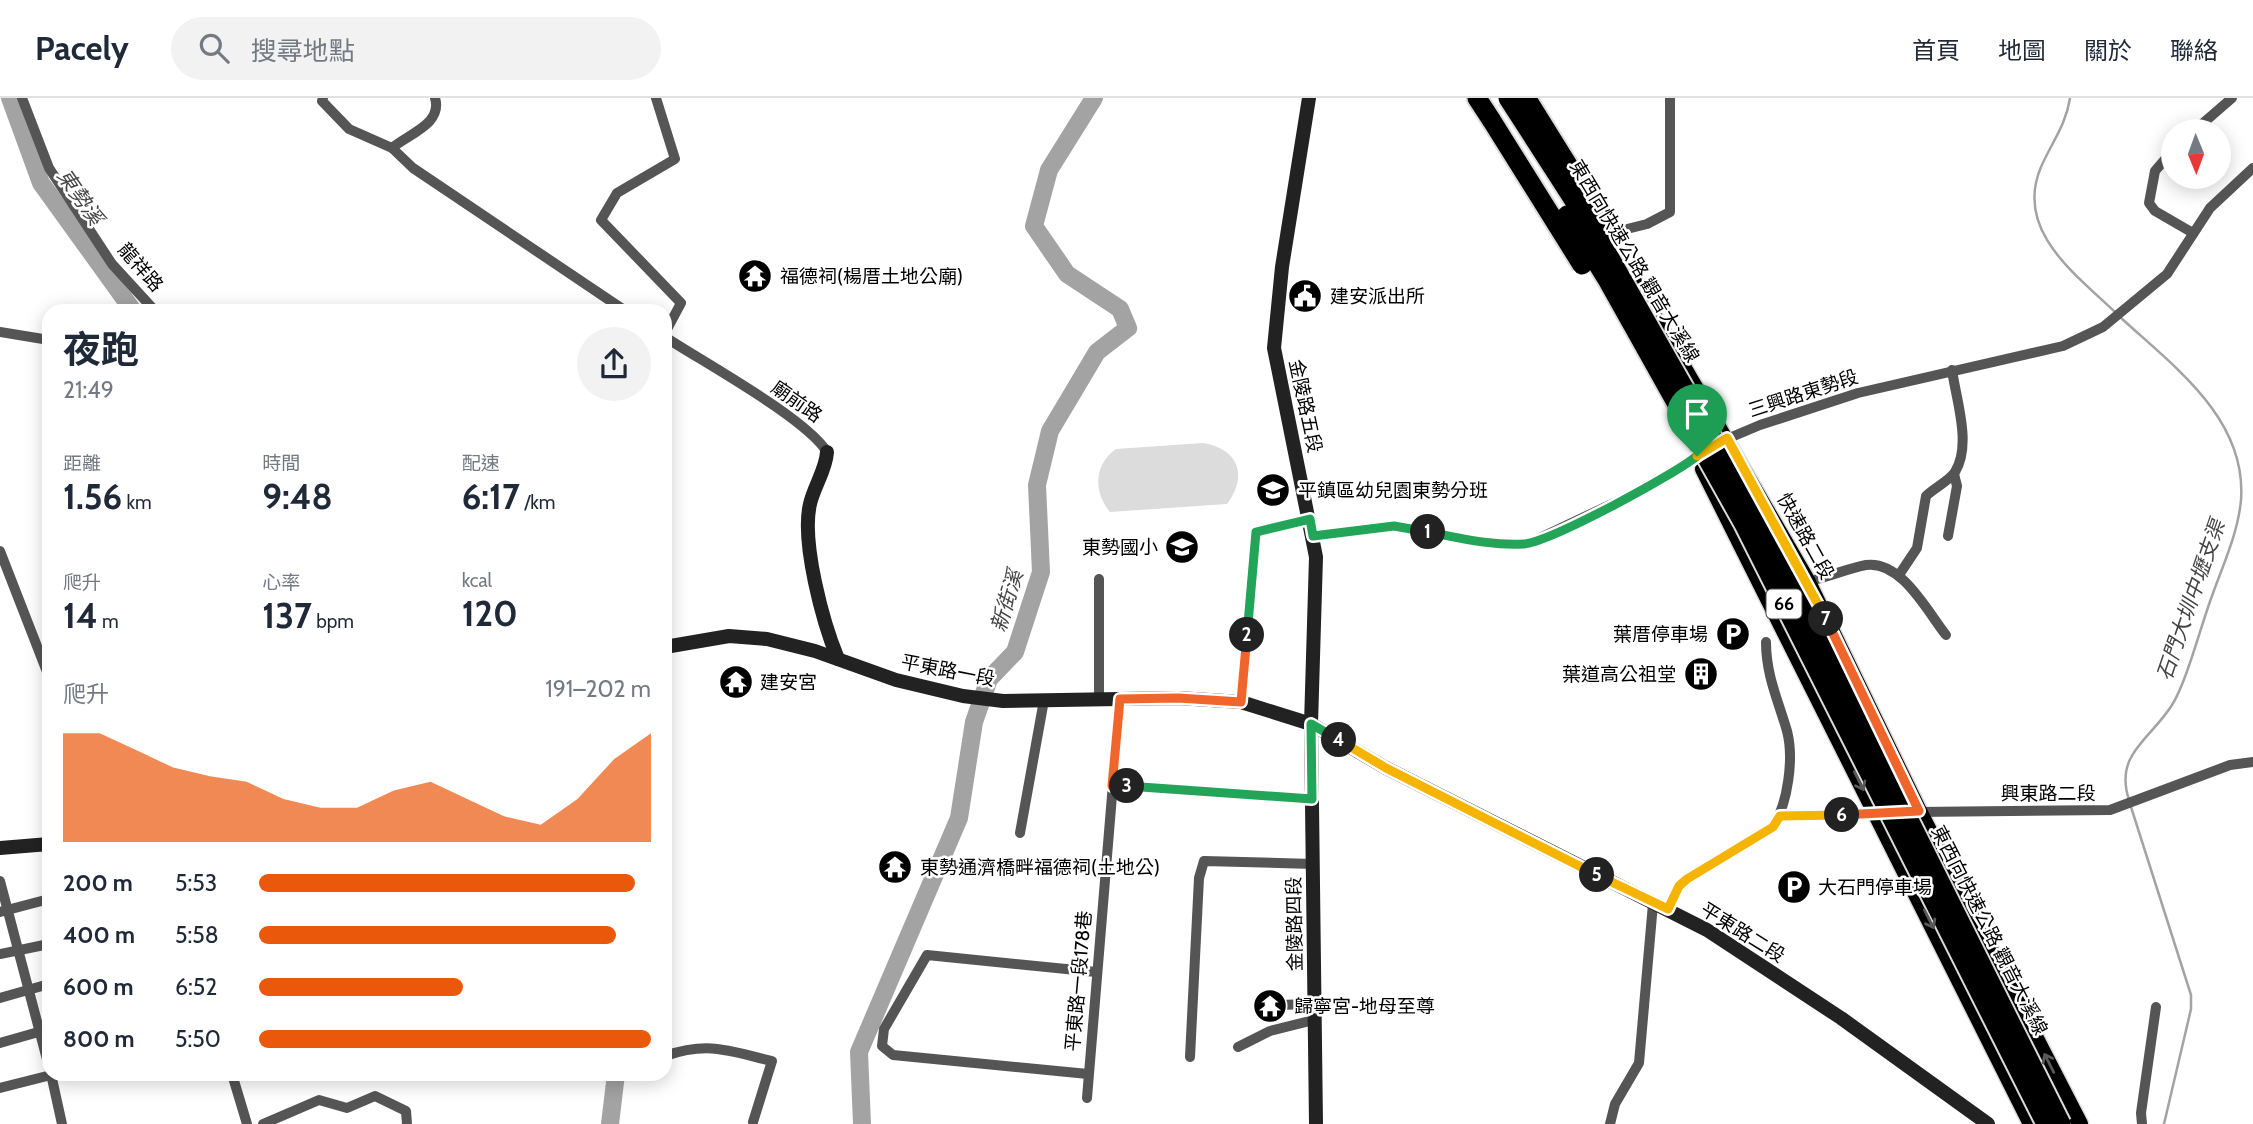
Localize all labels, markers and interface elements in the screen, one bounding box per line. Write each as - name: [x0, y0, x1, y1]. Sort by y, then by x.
- search box: [171, 17, 661, 80]
- text: Pacely: [35, 28, 129, 68]
- icon: search: [195, 29, 233, 67]
- text: 搜尋地點: [251, 35, 355, 67]
- text: 首頁: [1912, 36, 1960, 65]
- text: 地圖: [1998, 36, 2046, 65]
- text: 關於: [2084, 36, 2132, 65]
- text: 聯絡: [2170, 36, 2218, 65]
- north arrow: [2161, 119, 2231, 189]
- map controls: [2161, 119, 2231, 189]
- street label: 東西向快速公路 觀音大溪線: [1565, 156, 1704, 367]
- water label: 東勢溪: [52, 164, 110, 232]
- street label: 龍祥路: [113, 238, 168, 296]
- temple icon: 福德祠(楊厝土地公廟): [736, 257, 774, 295]
- place label: 福德祠(楊厝土地公廟): [780, 265, 963, 288]
- public building icon: 建安派出所: [1286, 277, 1324, 315]
- place label: 建安派出所: [1330, 285, 1425, 308]
- text: 夜跑: [63, 326, 139, 373]
- button: share: [577, 327, 651, 401]
- street label: 金陵路五段: [1284, 357, 1327, 455]
- street label: 三興路東勢段: [1745, 365, 1861, 422]
- text: 21:49: [63, 376, 114, 404]
- street label: 廟前路: [767, 376, 827, 427]
- pin: [1667, 384, 1727, 456]
- icon: arrive: [1678, 395, 1716, 433]
- text: 距離: [63, 452, 101, 475]
- text: 時間: [262, 452, 300, 475]
- text: 配速: [462, 452, 500, 475]
- school or university icon: 平鎮區幼兒園東勢分班: [1254, 471, 1292, 509]
- text: 1.56: [63, 475, 122, 518]
- text: 9:48: [262, 475, 333, 518]
- text: 6:17: [462, 475, 520, 518]
- place label: 平鎮區幼兒園東勢分班: [1298, 479, 1488, 502]
- street label: 快速路二段: [1772, 489, 1839, 583]
- text: km: [122, 491, 152, 514]
- text: /km: [520, 491, 555, 514]
- pin: 1: [1410, 514, 1446, 550]
- water label: 石門大圳中壢支渠: [2151, 514, 2231, 683]
- text: 1: [1424, 520, 1431, 543]
- school or university icon: 東勢國小: [1163, 528, 1201, 566]
- place label: 東勢國小: [1082, 536, 1158, 559]
- water label: 新街溪: [985, 564, 1029, 635]
- text: kcal: [462, 569, 492, 592]
- text: 爬升: [63, 571, 101, 594]
- text: 心率: [262, 571, 300, 594]
- road number: 66: [1766, 590, 1802, 618]
- text: 120: [462, 592, 518, 635]
- text: 14: [63, 594, 98, 637]
- text: 137: [262, 594, 312, 637]
- pin: 7: [1808, 602, 1843, 636]
- text: 7: [1821, 607, 1830, 630]
- text: m: [98, 610, 119, 633]
- text: bpm: [312, 610, 354, 633]
- parking icon: 葉厝停車場: [1714, 615, 1752, 653]
- pin: 2: [1230, 618, 1264, 652]
- text: 2: [1241, 623, 1252, 646]
- place label: 葉厝停車場: [1613, 623, 1708, 646]
- street label: 平東路一段: [899, 650, 997, 691]
- building icon: 葉道高公祖堂: [1682, 655, 1720, 693]
- temple icon: 建安宮: [717, 663, 755, 701]
- place label: 葉道高公祖堂: [1562, 663, 1676, 686]
- place label: 建安宮: [760, 671, 817, 694]
- text: 191–202 m: [545, 675, 651, 703]
- text: 爬升: [63, 680, 109, 708]
- pin: 4: [1322, 722, 1356, 758]
- text: 4: [1333, 728, 1344, 751]
- pin: 3: [1110, 768, 1144, 804]
- one-way arrow: [1852, 770, 1866, 790]
- text: 3: [1121, 774, 1132, 797]
- street label: 興東路二段: [2000, 782, 2096, 805]
- pin: 6: [1825, 798, 1860, 832]
- text: 6: [1836, 803, 1847, 826]
- street label: 東西向快速公路 觀音大溪線: [1927, 822, 2053, 1039]
- temple icon: 東勢通濟橋畔福德祠(土地公): [876, 848, 914, 886]
- place label: 東勢通濟橋畔福德祠(土地公): [920, 856, 1160, 879]
- pin: 5: [1580, 858, 1614, 892]
- text: 5: [1591, 863, 1602, 886]
- parking icon: 大石門停車場: [1775, 868, 1813, 906]
- text: 200 m: [63, 869, 133, 897]
- text: 5:53: [175, 869, 217, 897]
- street label: 金陵路四段: [1282, 876, 1307, 972]
- place label: 大石門停車場: [1818, 876, 1932, 899]
- street label: 平東路二段: [1696, 897, 1789, 967]
- one-way arrow: [1923, 908, 1937, 929]
- street label: 平東路一段178巷: [1061, 910, 1096, 1052]
- text: 400 m: [63, 921, 135, 949]
- text: 5:58: [175, 921, 219, 949]
- text: 600 m: [63, 973, 134, 1001]
- text: 6:52: [175, 973, 217, 1001]
- temple icon: 歸寧宮-地母至尊: [1251, 987, 1289, 1025]
- place label: 歸寧宮-地母至尊: [1294, 995, 1435, 1018]
- text: 800 m: [63, 1025, 135, 1053]
- text: 5:50: [175, 1025, 221, 1053]
- one-way arrow: [2042, 1053, 2056, 1074]

